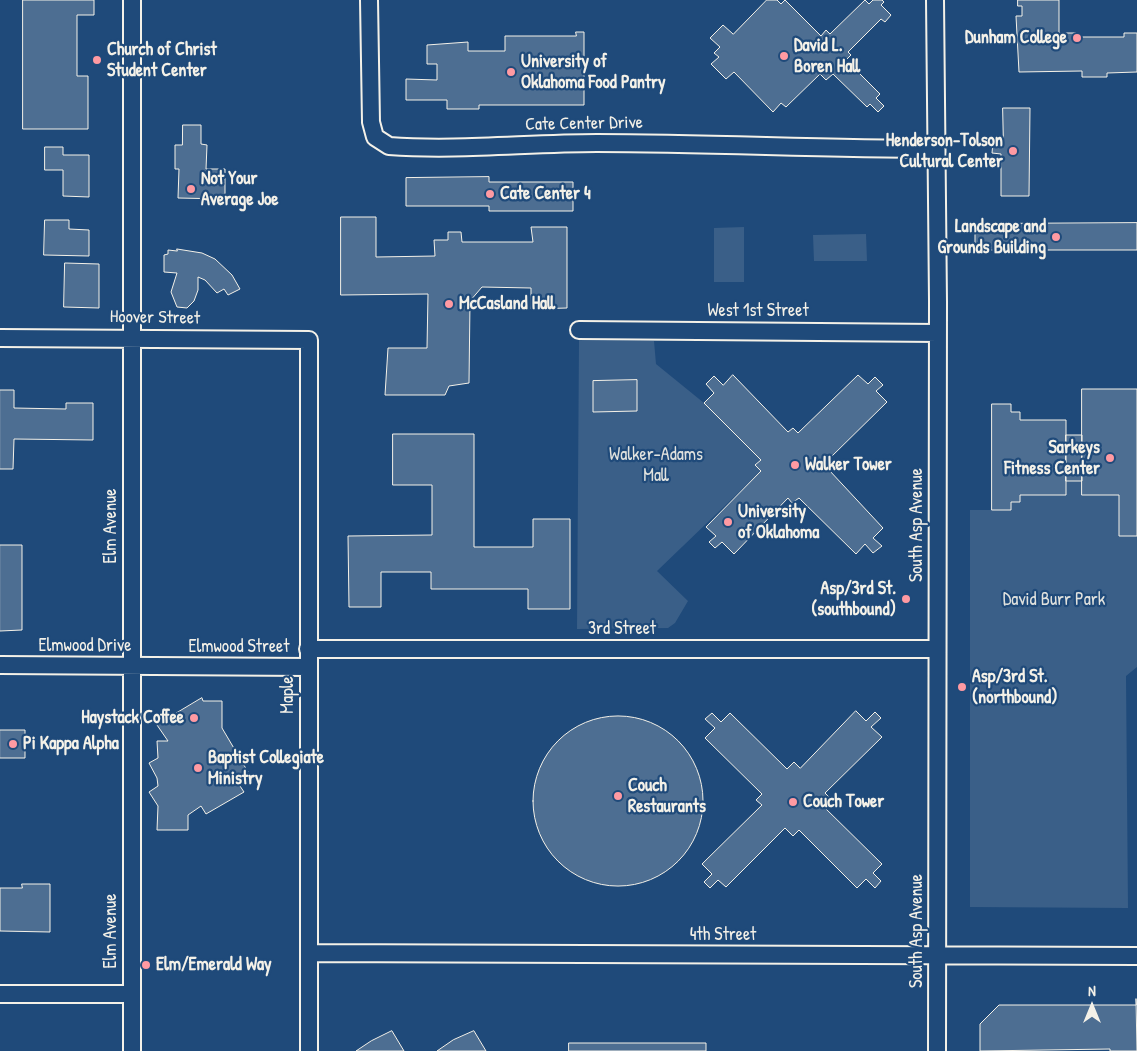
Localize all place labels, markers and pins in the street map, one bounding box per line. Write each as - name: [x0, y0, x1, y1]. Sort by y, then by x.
- place label: Dunham College: [965, 27, 1067, 49]
- marker: Dunham College: [1071, 32, 1083, 44]
- place label: David L. Boren Hall: [794, 35, 860, 78]
- place label: Church of Christ Student Center: [107, 39, 217, 82]
- marker: David L. Boren Hall: [778, 50, 790, 62]
- place label: University of Oklahoma Food Pantry: [521, 51, 666, 94]
- marker: Church of Christ Student Center: [91, 54, 103, 66]
- marker: University of Oklahoma Food Pantry: [505, 66, 517, 78]
- place label: Henderson-Tolson Cultural Center: [886, 130, 1003, 172]
- marker: Henderson-Tolson Cultural Center: [1007, 145, 1019, 157]
- place label: Not Your Average Joe: [201, 168, 279, 210]
- marker: Not Your Average Joe: [185, 183, 197, 195]
- place label: Cate Center 4: [500, 183, 591, 205]
- marker: Cate Center 4: [484, 188, 496, 200]
- place label: Landscape and Grounds Building: [937, 216, 1046, 258]
- marker: Landscape and Grounds Building: [1050, 231, 1062, 243]
- place label: McCasland Hall: [459, 293, 555, 315]
- marker: McCasland Hall: [443, 298, 455, 310]
- place label: Sarkeys Fitness Center: [1004, 437, 1100, 479]
- marker: Sarkeys Fitness Center: [1104, 452, 1116, 464]
- place label: Walker Tower: [805, 454, 892, 476]
- marker: Walker Tower: [789, 459, 801, 471]
- place label: University of Oklahoma: [738, 501, 819, 544]
- marker: University of Oklahoma: [722, 516, 734, 528]
- place label: Asp/3rd St. (southbound): [811, 578, 896, 620]
- marker: Asp/3rd St. (southbound): [900, 593, 912, 605]
- place label: Asp/3rd St. (northbound): [972, 666, 1058, 709]
- marker: Asp/3rd St. (northbound): [956, 681, 968, 693]
- place label: Haystack Coffee: [81, 707, 184, 729]
- marker: Haystack Coffee: [188, 712, 200, 724]
- place label: Pi Kappa Alpha: [23, 733, 119, 755]
- marker: Pi Kappa Alpha: [7, 738, 19, 750]
- place label: Baptist Collegiate Ministry: [208, 747, 324, 790]
- marker: Baptist Collegiate Ministry: [192, 762, 204, 774]
- place label: Couch Restaurants: [628, 775, 706, 818]
- marker: Couch Restaurants: [612, 790, 624, 802]
- place label: Couch Tower: [803, 791, 884, 813]
- marker: Couch Tower: [787, 796, 799, 808]
- place label: Elm/Emerald Way: [156, 954, 272, 976]
- marker: Elm/Emerald Way: [140, 959, 152, 971]

